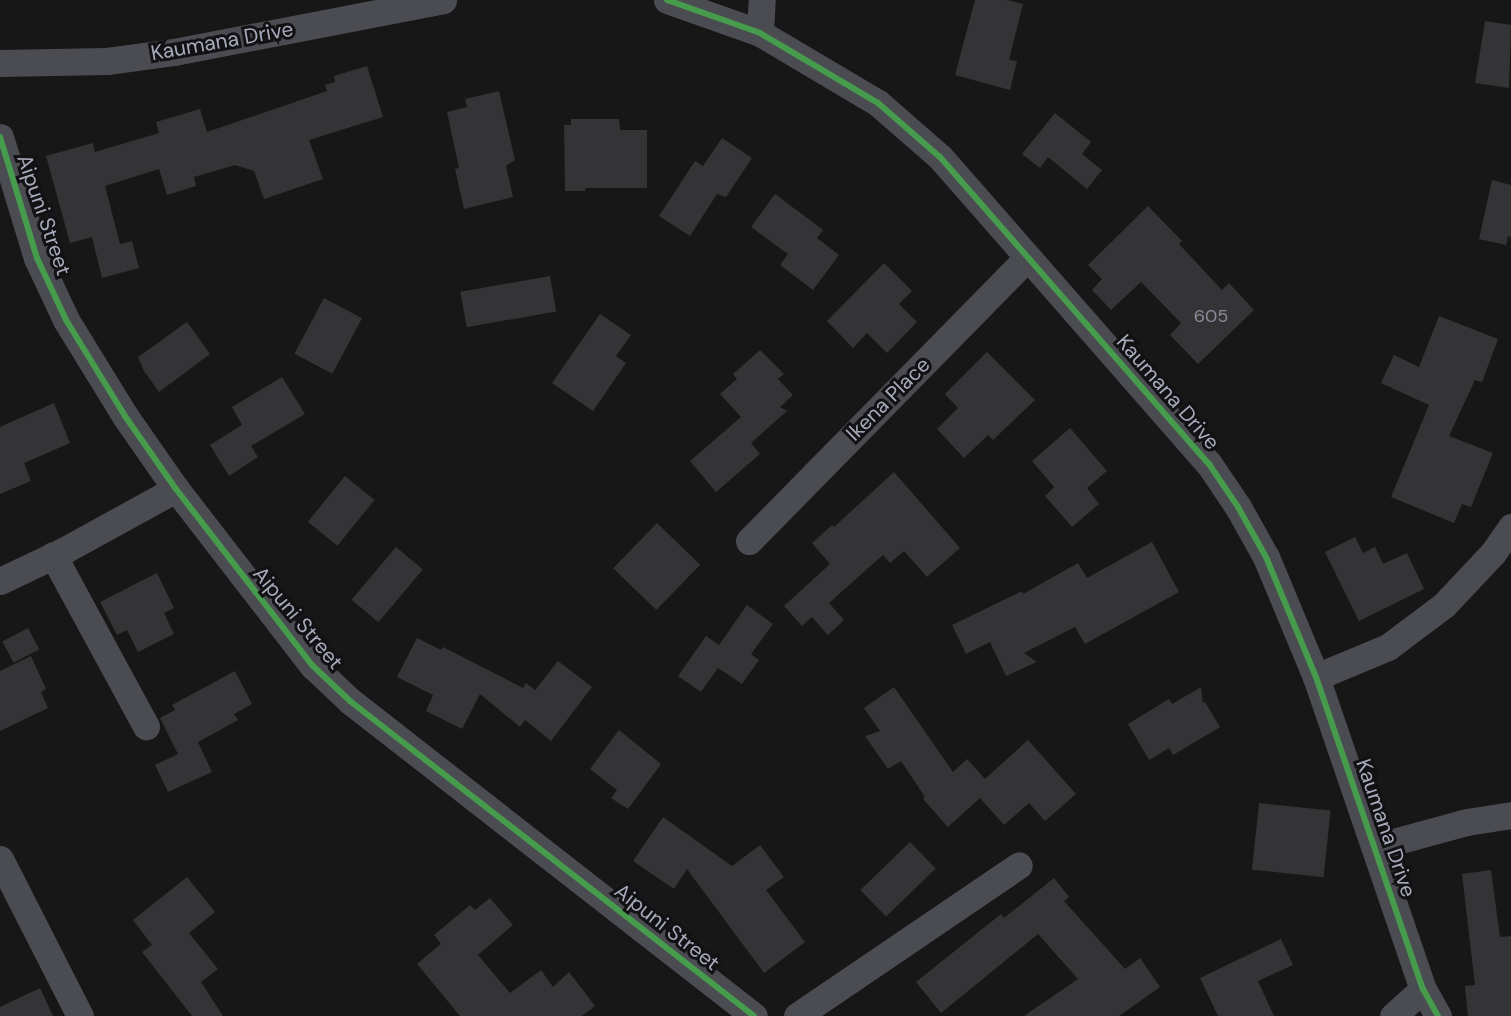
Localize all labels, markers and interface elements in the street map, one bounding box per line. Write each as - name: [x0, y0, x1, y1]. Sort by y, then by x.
- street label: Kaumana Drive: [149, 16, 295, 66]
- street label: Aipuni Street: [12, 151, 76, 279]
- house number: 605: [1194, 305, 1228, 327]
- street label: Kaumana Drive: [1111, 329, 1225, 455]
- street label: Ikena Place: [841, 352, 935, 446]
- street label: Aipuni Street: [248, 562, 348, 674]
- street label: Kaumana Drive: [1351, 756, 1421, 900]
- street label: Aipuni Street: [609, 878, 725, 976]

